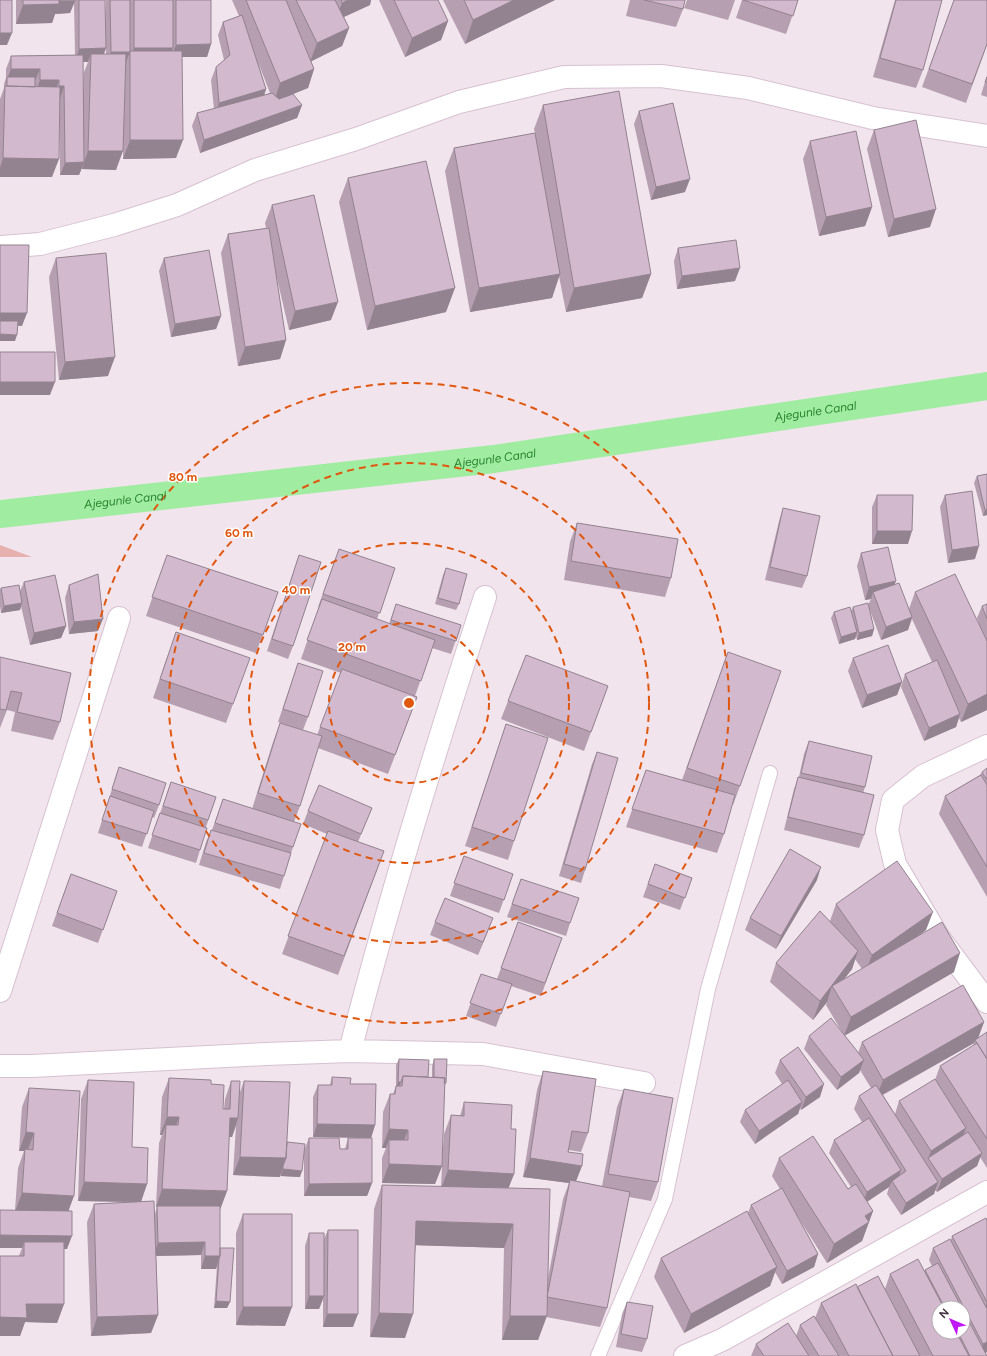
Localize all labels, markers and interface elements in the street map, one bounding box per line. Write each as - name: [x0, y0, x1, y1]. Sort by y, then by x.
- water label: Ajegunle Canal: [773, 398, 858, 425]
- water label: Ajegunle Canal: [452, 446, 537, 471]
- text: 80 m: [169, 470, 197, 484]
- water label: Ajegunle Canal: [82, 488, 167, 512]
- text: 60 m: [225, 526, 253, 540]
- text: 40 m: [282, 583, 310, 597]
- text: 20 m: [338, 640, 366, 654]
- centre of rings: [402, 696, 416, 710]
- north arrow: [931, 1300, 971, 1340]
- text: N: [937, 1306, 952, 1321]

